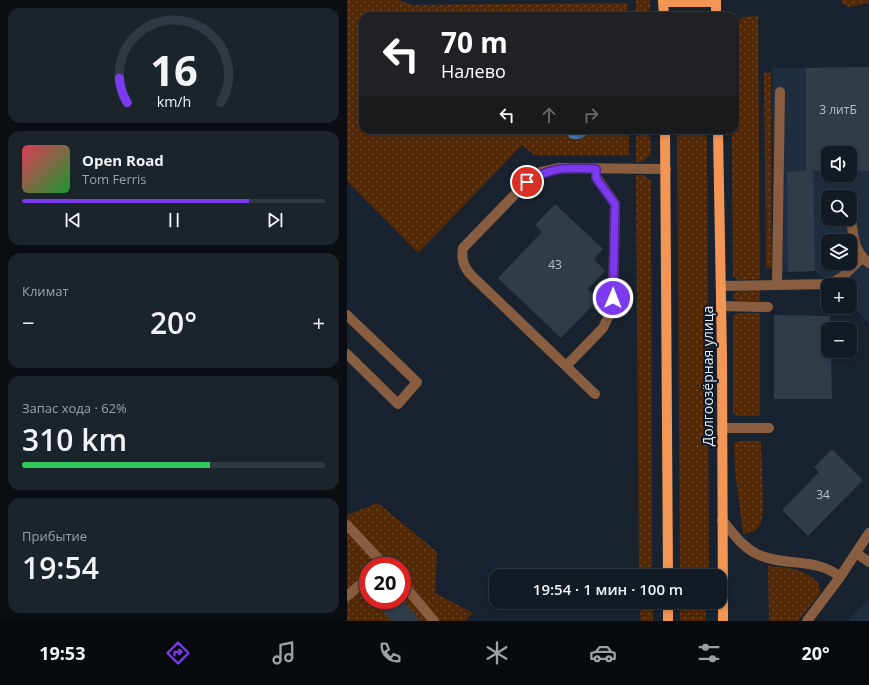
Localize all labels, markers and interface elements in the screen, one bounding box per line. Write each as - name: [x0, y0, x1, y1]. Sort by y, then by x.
- text: 70 m: [441, 23, 508, 61]
- icon: left: [375, 28, 427, 80]
- text: 16: [150, 42, 197, 98]
- text: Налево: [441, 59, 506, 83]
- text: km/h: [156, 92, 191, 111]
- house number: 3 литБ: [819, 101, 857, 118]
- icon: left: [496, 104, 518, 126]
- icon: ahead: [538, 104, 560, 126]
- icon: right: [580, 104, 602, 126]
- map controls: [821, 146, 857, 358]
- button: sound: [821, 146, 857, 182]
- text: Open Road: [82, 150, 164, 170]
- pin: [510, 165, 544, 199]
- text: Tom Ferris: [82, 170, 147, 188]
- icon: arrive: [516, 171, 538, 193]
- button: search: [821, 190, 857, 226]
- icon: previous: [62, 209, 84, 231]
- icon: pause: [163, 209, 185, 231]
- icon: next: [264, 209, 286, 231]
- button: layers: [821, 234, 857, 270]
- house number: 43: [548, 256, 562, 273]
- position arrow: [592, 277, 634, 319]
- button: +: [821, 278, 857, 314]
- text: Климат: [22, 282, 69, 300]
- text: 20°: [150, 302, 197, 343]
- street label: Долгоозёрная улица: [698, 306, 717, 446]
- text: −: [22, 307, 35, 337]
- text: +: [312, 307, 325, 337]
- button: −: [821, 322, 857, 358]
- text: Запас хода · 62%: [22, 399, 127, 417]
- text: 310 km: [22, 419, 127, 460]
- house number: 34: [816, 486, 830, 503]
- text: Прибытие: [22, 527, 87, 545]
- text: 19:54: [22, 547, 99, 588]
- speed limit sign: 20: [359, 557, 411, 609]
- text: 19:54 · 1 мин · 100 m: [533, 579, 683, 599]
- icon: directions: [164, 639, 192, 667]
- icon: music: [270, 639, 298, 667]
- icon: phone: [376, 639, 404, 667]
- icon: climate: [483, 639, 511, 667]
- icon: car: [589, 639, 617, 667]
- icon: filters: [695, 639, 723, 667]
- text: 19:53: [39, 641, 85, 665]
- text: 20°: [802, 641, 830, 665]

